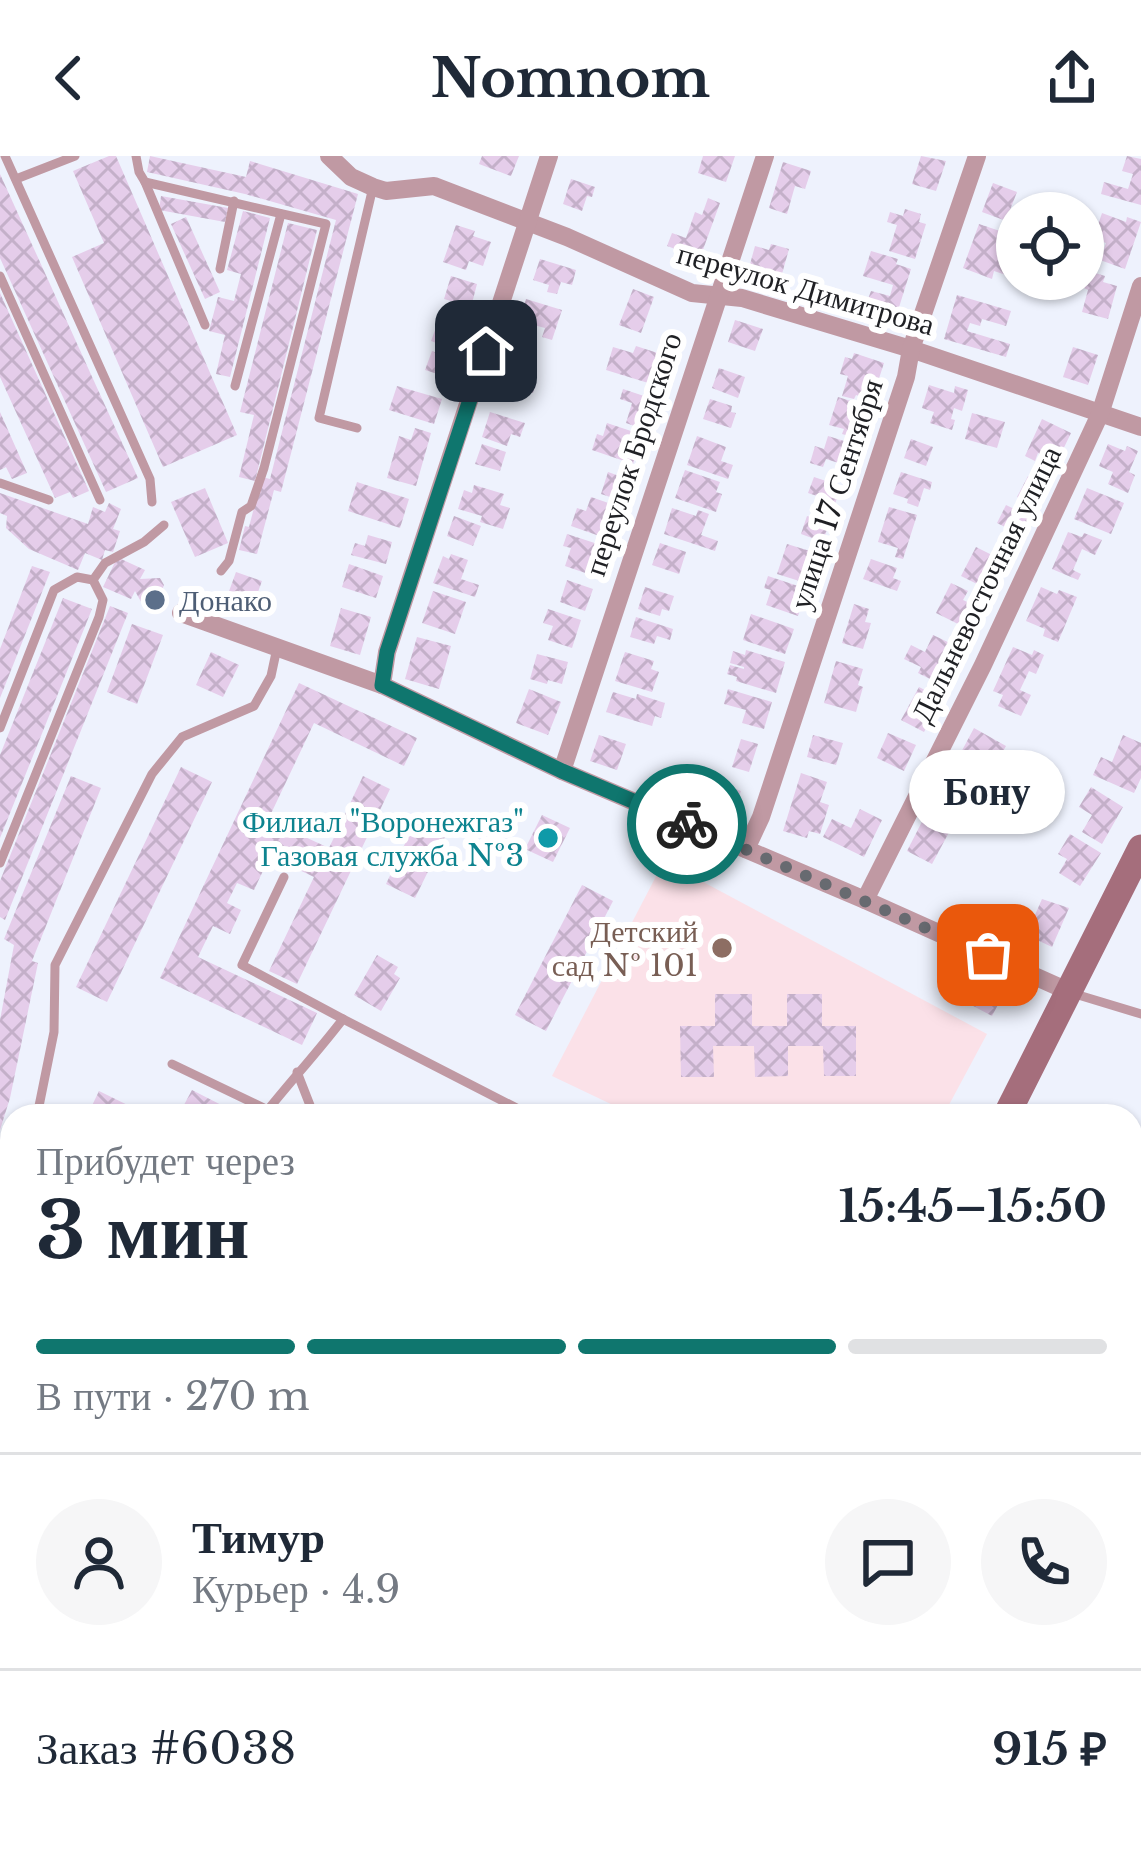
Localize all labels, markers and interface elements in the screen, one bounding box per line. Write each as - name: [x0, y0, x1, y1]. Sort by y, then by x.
- icon: back: [36, 45, 102, 111]
- text: Nomnom: [431, 45, 710, 112]
- icon: share: [1039, 45, 1105, 111]
- map controls: [996, 192, 1104, 300]
- button: locate: [996, 192, 1104, 300]
- street label: переулок Димитрова: [673, 235, 939, 343]
- pin: [435, 300, 537, 402]
- icon: home: [453, 318, 519, 384]
- street label: переулок Бродского: [576, 328, 690, 580]
- street label: улица 17 Сентября: [781, 374, 891, 614]
- street label: Дальневосточная улица: [903, 440, 1069, 728]
- place label: Донако: [179, 582, 272, 619]
- marker: Донако: [142, 587, 168, 613]
- callout: Бону: [910, 751, 1066, 835]
- courier: [627, 764, 747, 884]
- text: Бону: [943, 767, 1031, 816]
- icon: bike: [654, 791, 720, 857]
- place label: Филиал "Воронежгаз" Газовая служба №3: [242, 803, 524, 874]
- marker: Филиал "Воронежгаз" Газовая служба №3: [535, 825, 561, 851]
- pin: [937, 904, 1039, 1006]
- place label: Детский сад № 101: [552, 913, 698, 984]
- icon: bag: [955, 922, 1021, 988]
- marker: Детский сад № 101: [709, 935, 735, 961]
- text: Прибудет через: [36, 1137, 295, 1186]
- text: 15:45–15:50: [838, 1178, 1107, 1234]
- text: 3 мин: [36, 1182, 249, 1279]
- text: В пути · 270 m: [36, 1372, 309, 1421]
- button: person: [36, 1499, 162, 1625]
- button: chat: [825, 1499, 951, 1625]
- button: phone: [981, 1499, 1107, 1625]
- text: Тимур: [192, 1509, 325, 1565]
- text: Курьер · 4.9: [192, 1565, 400, 1614]
- text: Заказ #6038: [36, 1720, 296, 1776]
- text: 915 ₽: [992, 1721, 1107, 1777]

